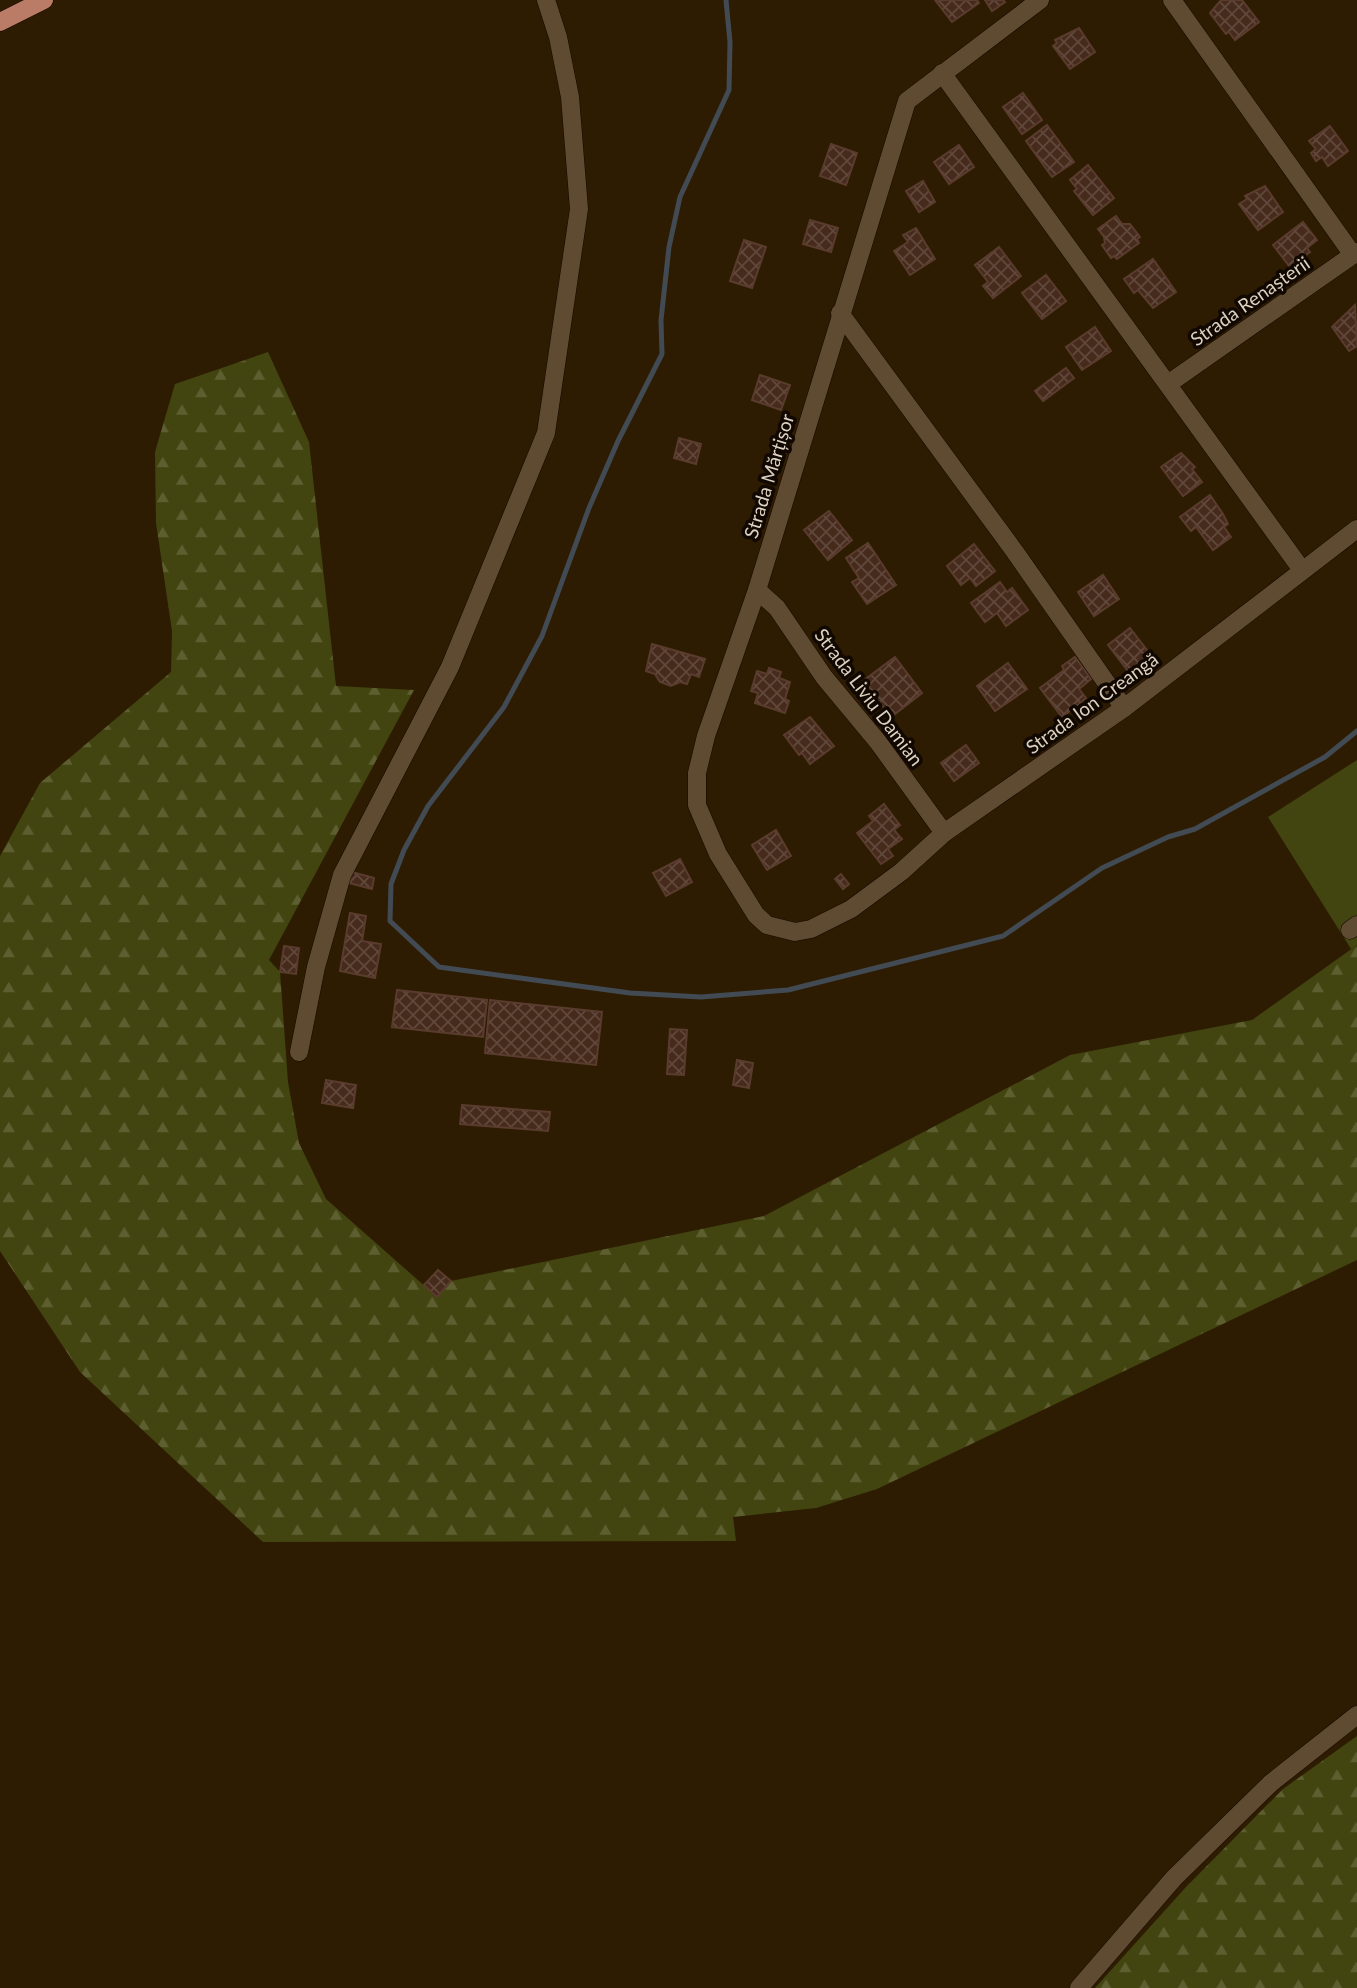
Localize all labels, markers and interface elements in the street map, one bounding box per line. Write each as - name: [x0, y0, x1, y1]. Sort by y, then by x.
- street label: Strada Renașterii: [1186, 251, 1314, 350]
- street label: Strada Mărțișor: [739, 411, 798, 541]
- street label: Strada Liviu Damian: [810, 624, 928, 770]
- street label: Strada Ion Creangă: [1021, 647, 1162, 758]

